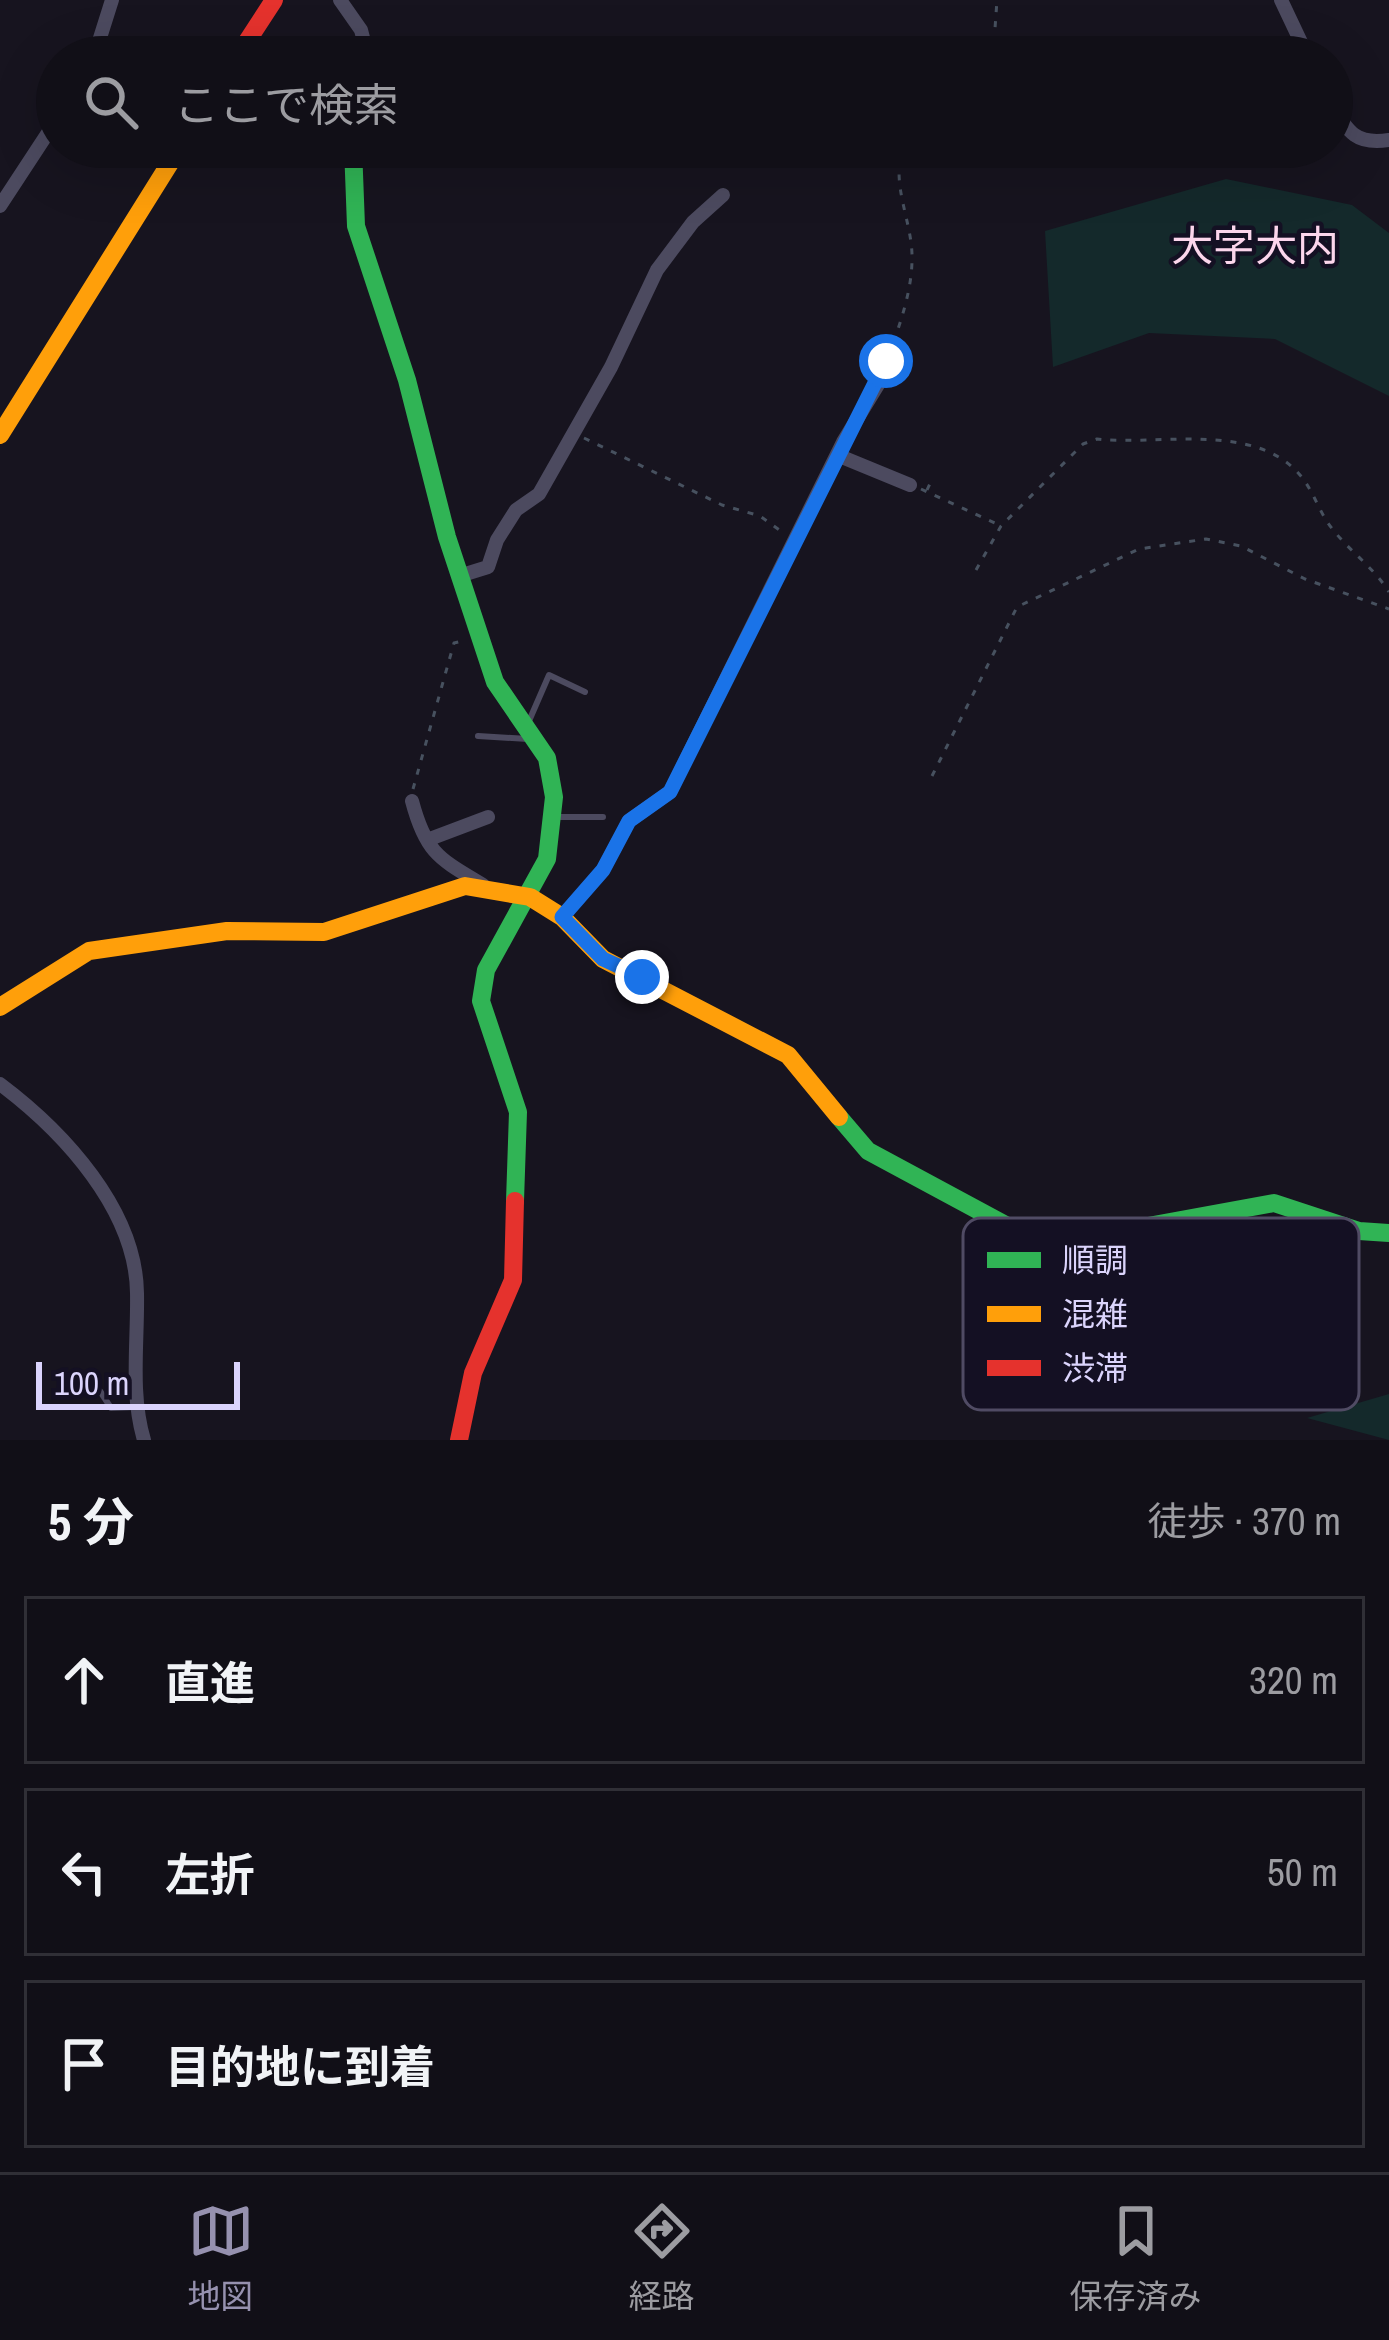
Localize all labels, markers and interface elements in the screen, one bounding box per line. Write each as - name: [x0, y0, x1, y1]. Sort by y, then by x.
- search box: [36, 36, 1353, 168]
- icon: search: [78, 69, 144, 135]
- text: ここで検索: [174, 74, 399, 135]
- district label: 大字大内: [1171, 218, 1339, 274]
- route start: [859, 334, 913, 388]
- route end: [615, 950, 669, 1004]
- legend: [963, 1218, 1359, 1410]
- text: 順調: [1062, 1238, 1128, 1282]
- text: 混雑: [1062, 1292, 1128, 1336]
- text: 渋滞: [1062, 1346, 1128, 1390]
- scale bar: [36, 1356, 240, 1409]
- text: 100 m: [54, 1361, 129, 1405]
- text: 5 分: [48, 1487, 134, 1556]
- text: 徒歩 · 370 m: [1147, 1495, 1341, 1547]
- icon: ahead: [51, 1647, 117, 1713]
- text: 直進: [165, 1652, 255, 1713]
- text: 320 m: [1249, 1654, 1338, 1706]
- icon: left: [51, 1839, 117, 1905]
- text: 左折: [165, 1844, 255, 1905]
- text: 50 m: [1267, 1846, 1338, 1898]
- icon: arrive: [51, 2031, 117, 2097]
- text: 目的地に到着: [165, 2036, 435, 2097]
- tab: 地図: [188, 2198, 254, 2318]
- tab: 経路: [629, 2198, 695, 2318]
- tab: 保存済み: [1070, 2198, 1202, 2318]

